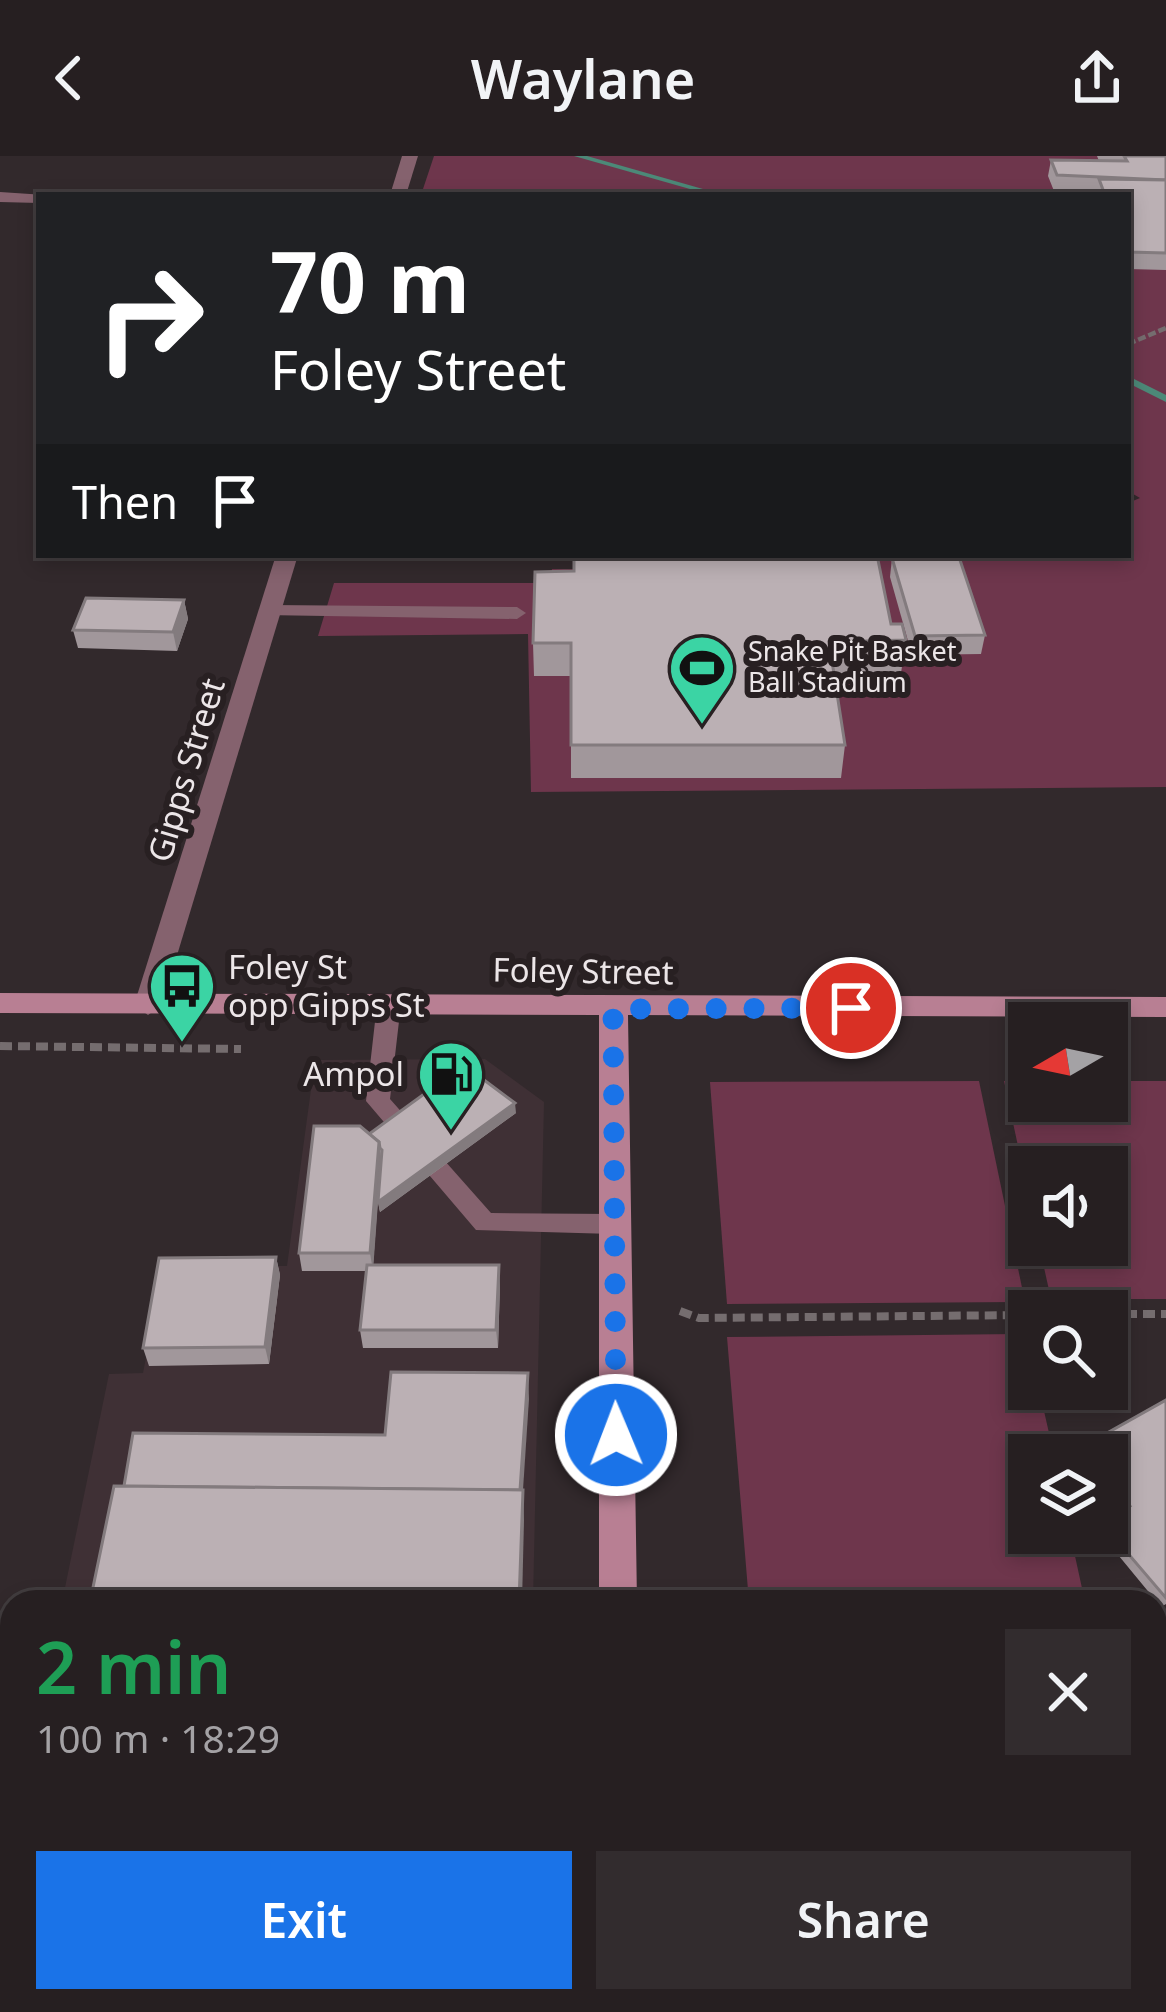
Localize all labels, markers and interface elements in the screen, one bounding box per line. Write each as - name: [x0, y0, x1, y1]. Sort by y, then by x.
- text: Waylane: [471, 41, 695, 115]
- icon: back: [36, 45, 102, 111]
- icon: share: [1064, 45, 1130, 111]
- text: 70 m: [270, 223, 470, 338]
- icon: right: [72, 240, 228, 396]
- text: Foley Street: [270, 332, 566, 406]
- icon: arrive: [202, 468, 268, 534]
- text: Then: [72, 471, 178, 532]
- place label: Snake Pit Basket Ball Stadium: [748, 632, 957, 700]
- sports icon: Snake Pit Basket Ball Stadium: [667, 633, 737, 727]
- street label: Gipps Street: [136, 673, 235, 867]
- place label: Foley St opp Gipps St: [228, 944, 425, 1027]
- street label: Foley Street: [492, 946, 674, 995]
- bus stop icon: Foley St opp Gipps St: [147, 951, 217, 1045]
- pin: [800, 957, 902, 1059]
- icon: arrive: [818, 975, 884, 1041]
- north arrow: [1008, 1002, 1128, 1122]
- map controls: [1008, 1002, 1128, 1554]
- fuel station icon: Ampol: [416, 1039, 486, 1133]
- place label: Ampol: [303, 1051, 404, 1096]
- button: sound: [1008, 1146, 1128, 1266]
- button: search: [1008, 1290, 1128, 1410]
- position arrow: [553, 1372, 679, 1498]
- button: layers: [1008, 1434, 1128, 1554]
- text: 2 min: [36, 1617, 231, 1715]
- button: close: [1005, 1629, 1131, 1755]
- text: 100 m · 18:29: [36, 1711, 280, 1764]
- button: Exit: [36, 1851, 572, 1989]
- button: Share: [596, 1851, 1131, 1989]

